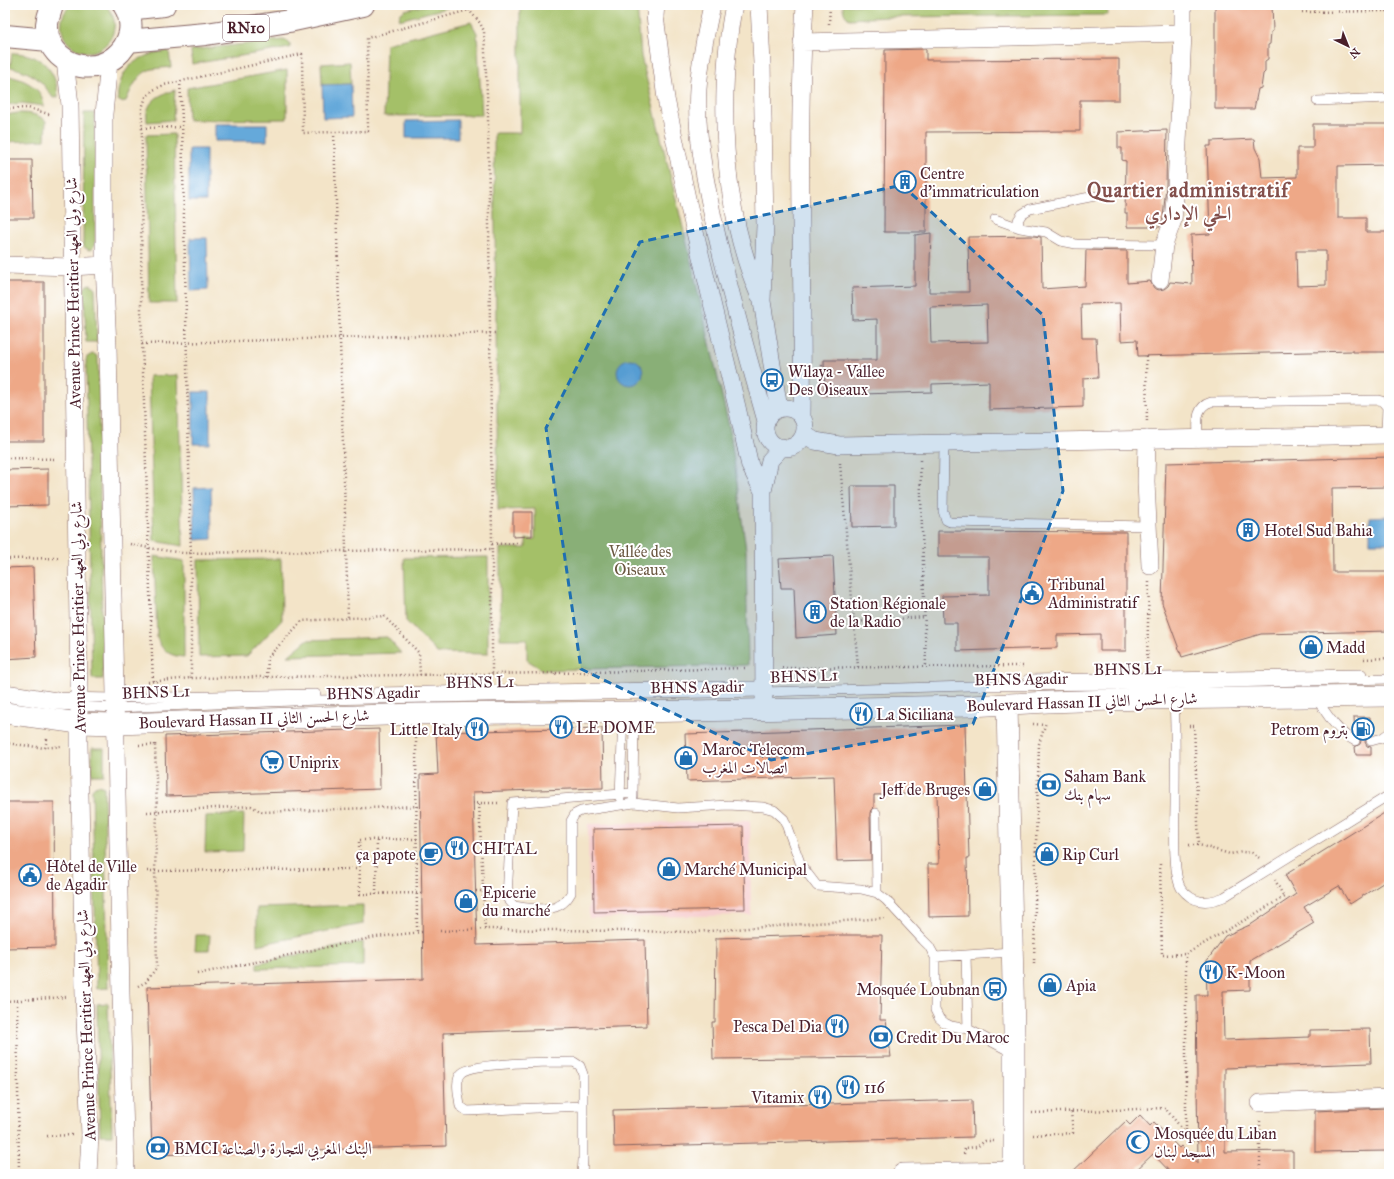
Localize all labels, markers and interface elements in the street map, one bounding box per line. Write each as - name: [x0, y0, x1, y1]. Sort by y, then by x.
- road number: RN10: [223, 15, 269, 41]
- north arrow: [1328, 26, 1368, 66]
- text: N: [1346, 45, 1362, 61]
- place label: Centre d'immatriculation: [920, 164, 1040, 201]
- building icon: Centre d'immatriculation: [892, 169, 918, 195]
- street label: Avenue Prince Heritier شارع ولي العهد: [61, 177, 89, 410]
- district label: Quartier administratif الحي الإداري: [1087, 178, 1291, 232]
- place label: Wilaya - Vallee Des Oiseaux: [788, 362, 885, 399]
- bus stop icon: Wilaya - Vallee Des Oiseaux: [759, 367, 785, 393]
- street label: Avenue Prince Heritier شارع ولي العهد: [66, 501, 94, 734]
- building icon: Hotel Sud Bahia: [1235, 517, 1261, 543]
- place label: Hotel Sud Bahia: [1264, 521, 1373, 540]
- park label: Vallée des Oiseaux: [608, 542, 671, 579]
- place label: Tribunal Administratif: [1047, 575, 1140, 612]
- public building icon: Tribunal Administratif: [1019, 580, 1045, 606]
- place label: Station Régionale de la Radio: [830, 594, 946, 631]
- building icon: Station Régionale de la Radio: [802, 599, 828, 625]
- shop icon: Madd: [1298, 634, 1324, 660]
- place label: Madd: [1326, 638, 1365, 657]
- street label: BHNS L1: [1094, 659, 1162, 679]
- street label: BHNS L1: [769, 665, 839, 687]
- street label: BHNS Agadir: [974, 669, 1068, 690]
- street label: BHNS L1: [446, 672, 514, 692]
- street label: BHNS Agadir: [650, 677, 744, 698]
- street label: BHNS L1: [121, 681, 191, 703]
- street label: BHNS Agadir: [326, 683, 420, 704]
- street label: Boulevard Hassan II شارع الحسن الثاني: [966, 688, 1198, 720]
- restaurant icon: La Siciliana: [848, 701, 874, 727]
- street label: Boulevard Hassan II شارع الحسن الثاني: [138, 705, 370, 737]
- place label: La Siciliana: [876, 705, 954, 724]
- restaurant icon: LE DOME: [548, 714, 574, 740]
- restaurant icon: Little Italy: [464, 716, 490, 742]
- fuel station icon: Petrom بتروم: [1350, 716, 1376, 742]
- place label: LE DOME: [576, 718, 655, 737]
- place label: Little Italy: [390, 720, 463, 739]
- place label: Petrom بتروم: [1271, 720, 1348, 744]
- place label: Maroc Telecom اتصالات المغرب: [702, 740, 806, 778]
- shop icon: Maroc Telecom اتصالات المغرب: [673, 745, 699, 771]
- supermarket icon: Uniprix: [259, 749, 285, 775]
- place label: Uniprix: [288, 753, 339, 772]
- place label: Saham Bank سهام بنك: [1064, 767, 1146, 809]
- bank icon: Saham Bank سهام بنك: [1036, 772, 1062, 798]
- shop icon: Jeff de Bruges: [972, 776, 998, 802]
- place label: Jeff de Bruges: [879, 780, 970, 800]
- restaurant icon: CHITAL: [444, 835, 470, 861]
- place label: CHITAL: [472, 839, 537, 858]
- cafe icon: ça papote: [418, 841, 444, 867]
- shop icon: Rip Curl: [1034, 841, 1060, 867]
- place label: ça papote: [356, 845, 416, 864]
- place label: Rip Curl: [1062, 845, 1119, 864]
- shop icon: Marché Municipal: [656, 856, 682, 882]
- place label: Hôtel de Ville de Agadir: [46, 857, 137, 895]
- place label: Marché Municipal: [684, 860, 808, 879]
- public building icon: Hôtel de Ville de Agadir: [17, 862, 43, 888]
- place label: Epicerie du marché: [482, 883, 551, 920]
- shop icon: Epicerie du marché: [453, 888, 479, 914]
- street label: Avenue Prince Heritier شارع ولي العهد: [72, 909, 104, 1142]
- restaurant icon: K-Moon: [1198, 959, 1224, 985]
- place label: K-Moon: [1226, 963, 1286, 982]
- shop icon: Apia: [1037, 972, 1063, 998]
- bus stop icon: Mosquée Loubnan: [982, 976, 1008, 1002]
- place label: Apia: [1065, 976, 1096, 995]
- place label: Mosquée Loubnan: [856, 980, 980, 1000]
- restaurant icon: Pesca Del Dia: [824, 1013, 850, 1039]
- place label: Pesca Del Dia: [733, 1017, 822, 1036]
- bank icon: Credit Du Maroc: [868, 1024, 894, 1050]
- place label: Credit Du Maroc: [896, 1028, 1010, 1047]
- restaurant icon: 116: [835, 1074, 861, 1100]
- place label: 116: [864, 1078, 886, 1097]
- restaurant icon: Vitamix: [807, 1084, 833, 1110]
- place label: Vitamix: [750, 1088, 804, 1107]
- place label: Mosquée du Liban المسجد لبنان: [1154, 1124, 1277, 1161]
- mosque icon: Mosquée du Liban المسجد لبنان: [1125, 1129, 1151, 1155]
- bank icon: BMCI البنك المغربي للتجارة والصناعة: [145, 1135, 171, 1161]
- place label: BMCI البنك المغربي للتجارة والصناعة: [174, 1139, 372, 1161]

